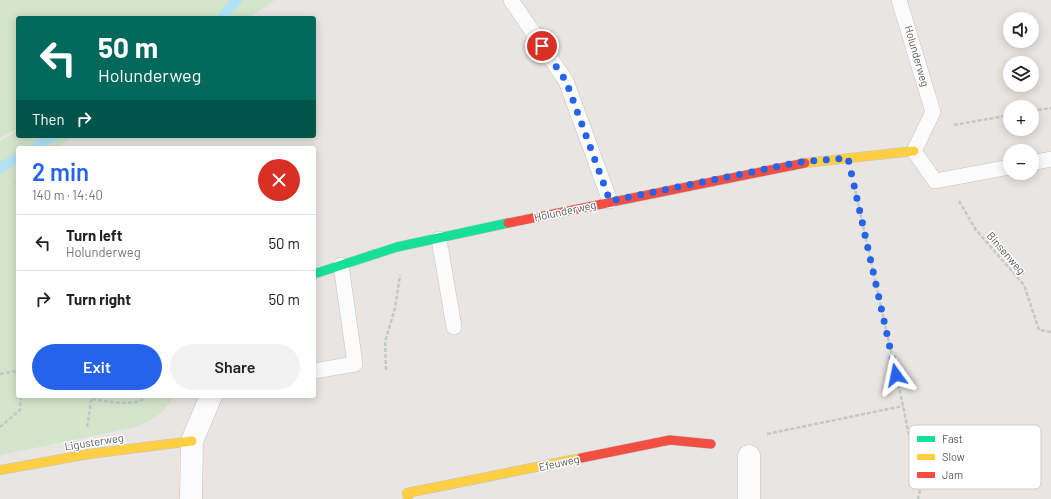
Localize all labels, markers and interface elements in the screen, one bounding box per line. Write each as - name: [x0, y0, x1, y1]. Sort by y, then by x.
- map controls: [1003, 12, 1039, 180]
- button: sound: [1003, 12, 1039, 48]
- street label: Holunderweg: [903, 24, 932, 88]
- pin: [525, 29, 559, 63]
- text: 50 m: [98, 30, 158, 64]
- icon: left: [32, 32, 84, 84]
- icon: arrive: [531, 35, 553, 57]
- button: layers: [1003, 56, 1039, 92]
- text: Holunderweg: [98, 64, 201, 86]
- button: +: [1003, 100, 1039, 136]
- icon: right: [73, 108, 95, 130]
- text: Then: [32, 110, 65, 128]
- button: −: [1003, 144, 1039, 180]
- text: 2 min: [32, 157, 89, 186]
- button: close: [258, 159, 300, 201]
- text: 140 m · 14:40: [32, 187, 103, 203]
- street label: Holunderweg: [533, 198, 597, 223]
- text: Turn left: [66, 226, 122, 244]
- street label: Binsenweg: [984, 229, 1028, 277]
- icon: left: [32, 232, 54, 254]
- text: 50 m: [268, 234, 300, 252]
- text: Holunderweg: [66, 244, 141, 260]
- icon: right: [32, 288, 54, 310]
- text: Turn right: [66, 290, 131, 308]
- text: 50 m: [268, 290, 300, 308]
- button: Exit: [32, 344, 162, 390]
- button: Share: [170, 344, 300, 390]
- position arrow: [875, 354, 917, 396]
- legend: [909, 425, 1041, 489]
- street label: Ligusterweg: [63, 430, 124, 453]
- text: Fast: [942, 432, 963, 445]
- text: Slow: [942, 450, 965, 463]
- street label: Efeuweg: [537, 452, 581, 473]
- text: Jam: [942, 468, 963, 481]

